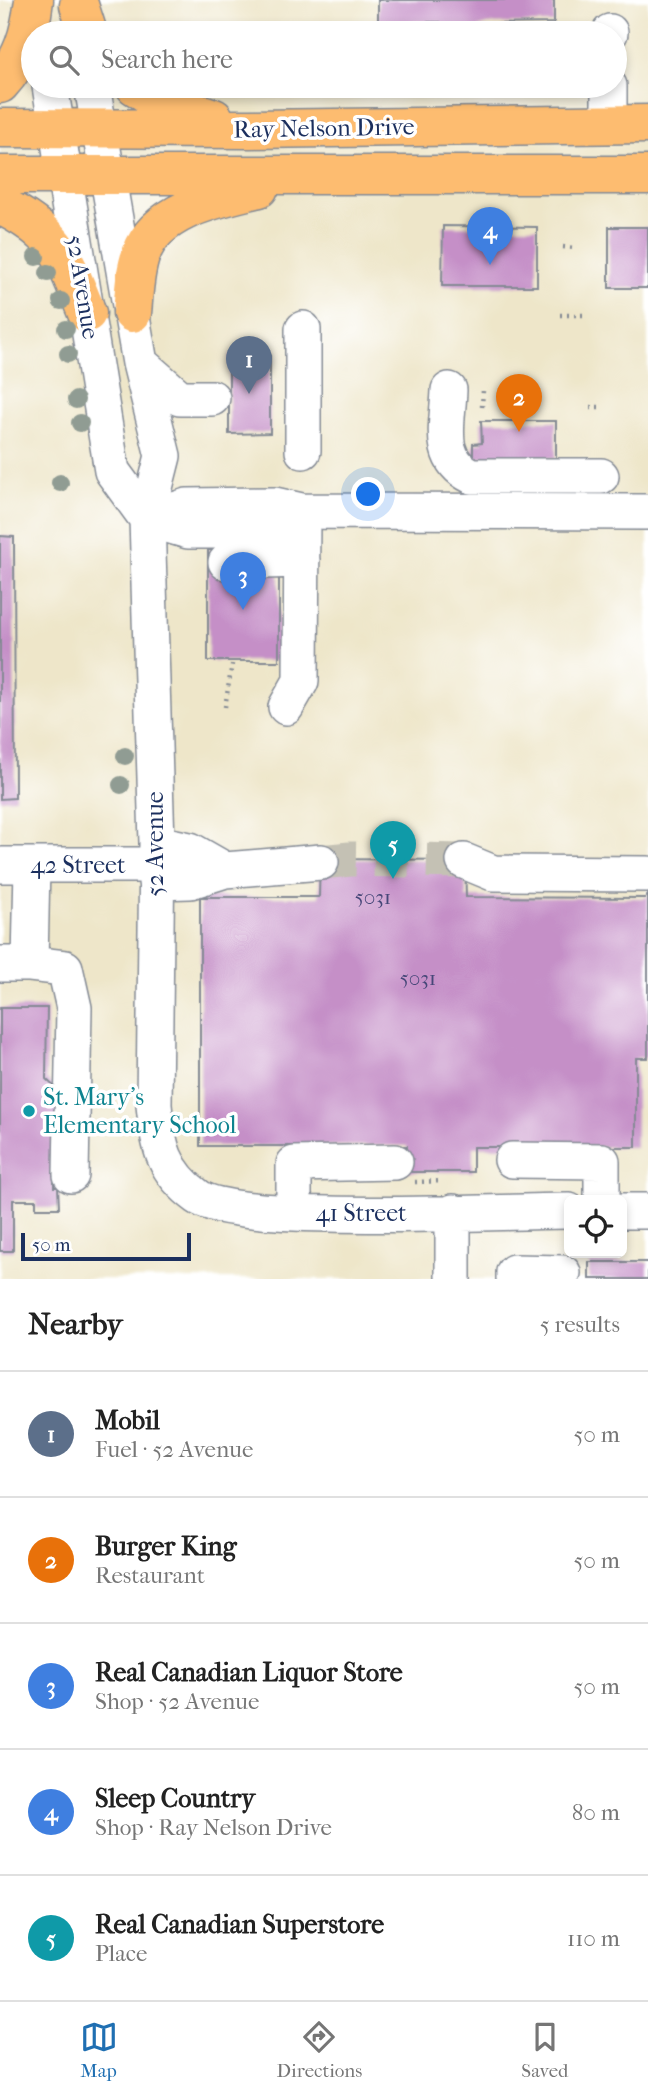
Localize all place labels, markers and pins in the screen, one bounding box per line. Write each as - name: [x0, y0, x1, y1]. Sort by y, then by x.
- pin: 4: [467, 207, 513, 265]
- pin: 1: [226, 336, 272, 394]
- pin: 2: [496, 374, 542, 432]
- pin: 3: [220, 552, 266, 610]
- pin: 5: [370, 821, 416, 879]
- place label: St. Mary's Elementary School: [43, 1083, 237, 1139]
- marker: St. Mary's Elementary School: [21, 1103, 37, 1119]

